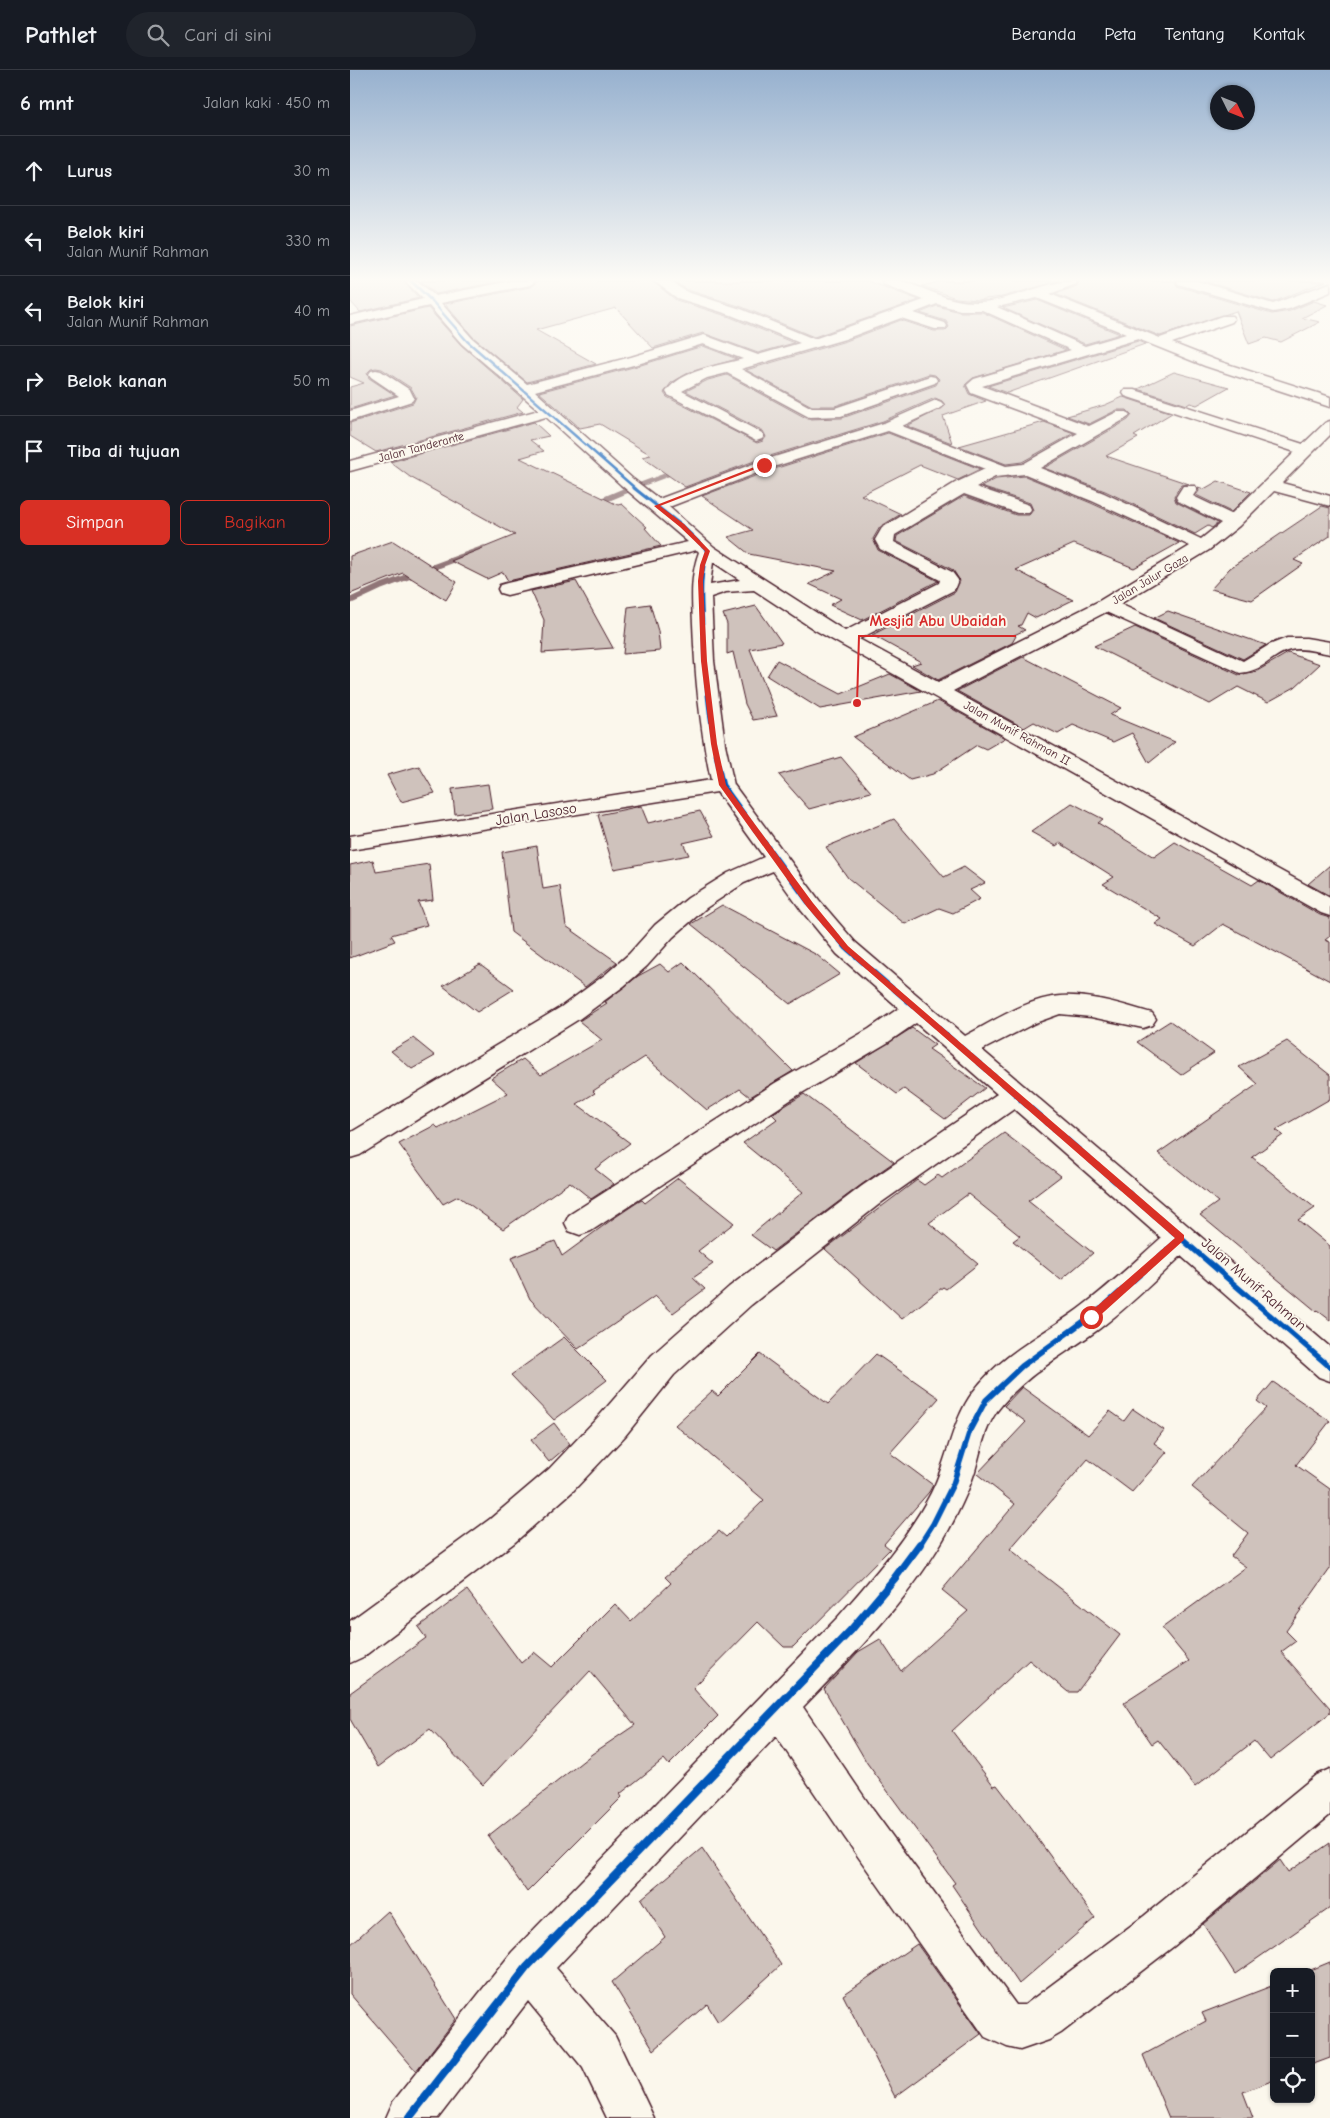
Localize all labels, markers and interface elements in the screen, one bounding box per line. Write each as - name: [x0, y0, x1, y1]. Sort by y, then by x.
- search box: [126, 12, 476, 57]
- text: Pathlet: [25, 21, 96, 49]
- icon: search: [144, 21, 172, 49]
- text: Cari di sini: [184, 24, 272, 46]
- text: Beranda: [1011, 24, 1076, 45]
- text: Peta: [1104, 24, 1136, 45]
- text: Tentang: [1164, 24, 1225, 45]
- text: Kontak: [1253, 24, 1305, 45]
- north arrow: [1210, 85, 1255, 130]
- text: 6 mnt: [20, 91, 73, 115]
- text: Jalan kaki · 450 m: [203, 94, 330, 112]
- icon: ahead: [20, 157, 48, 185]
- text: Lurus: [67, 160, 112, 182]
- text: 30 m: [294, 162, 330, 180]
- text: Belok kiri: [67, 221, 144, 243]
- icon: left: [20, 227, 48, 255]
- text: 330 m: [285, 232, 330, 250]
- text: Jalan Munif Rahman: [67, 243, 209, 261]
- text: Belok kiri: [67, 291, 144, 313]
- icon: left: [20, 297, 48, 325]
- text: 40 m: [294, 302, 330, 320]
- text: Jalan Munif Rahman: [67, 313, 209, 331]
- icon: right: [20, 367, 48, 395]
- text: Belok kanan: [67, 370, 167, 392]
- text: 50 m: [293, 372, 330, 390]
- street label: Jalan Tanderante: [377, 429, 465, 465]
- icon: arrive: [20, 437, 48, 465]
- text: Tiba di tujuan: [67, 440, 180, 462]
- route end: [753, 454, 776, 477]
- button: Simpan: [20, 500, 170, 545]
- button: Bagikan: [180, 500, 330, 545]
- street label: Jalan Jalur Gaza: [1109, 551, 1191, 607]
- callout: Mesjid Abu Ubaidah: [859, 605, 1016, 636]
- text: Mesjid Abu Ubaidah: [870, 612, 1006, 630]
- street label: Jalan Munif Rahman II: [961, 698, 1073, 768]
- street label: Jalan Lasoso: [494, 799, 578, 829]
- street label: Jalan Munif Rahman: [1198, 1234, 1310, 1334]
- route start: [1080, 1306, 1103, 1329]
- map controls: [1270, 1968, 1315, 2103]
- button: +: [1270, 1968, 1315, 2013]
- button: −: [1270, 2013, 1315, 2058]
- button: locate: [1270, 2058, 1315, 2103]

